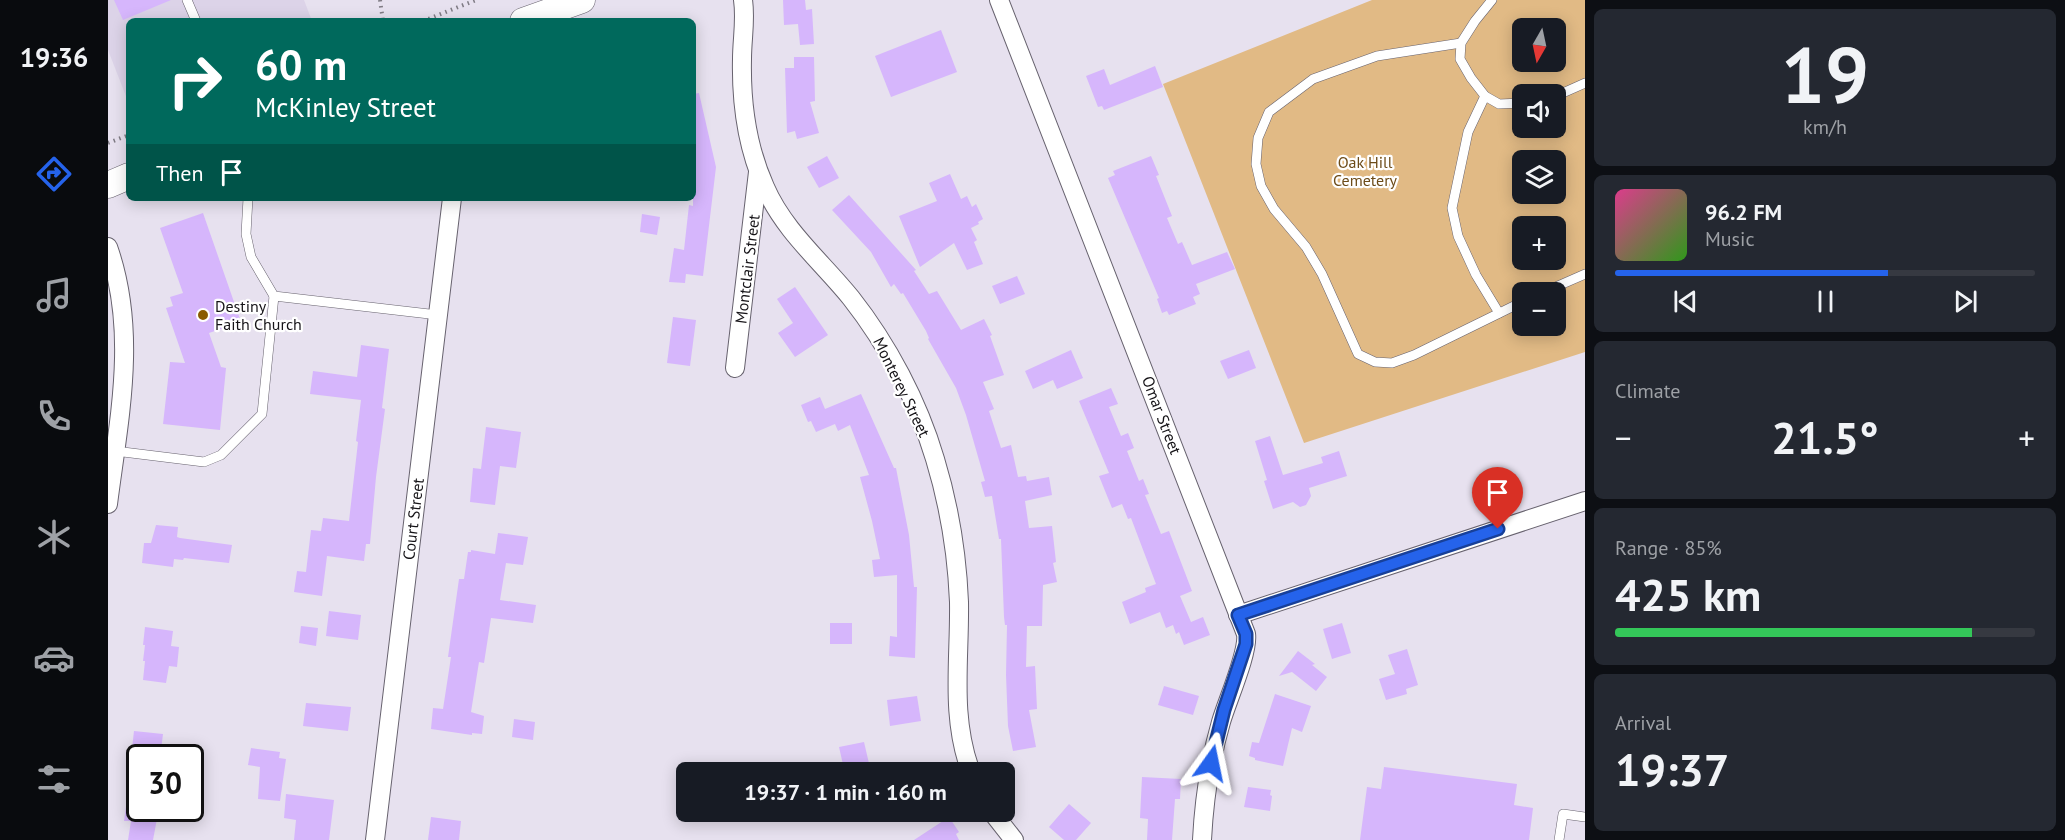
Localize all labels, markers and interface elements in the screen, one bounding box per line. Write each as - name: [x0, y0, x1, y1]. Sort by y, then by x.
- north arrow: [1512, 18, 1566, 72]
- map controls: [1512, 18, 1566, 336]
- text: 19: [1781, 24, 1869, 125]
- text: 60 m: [255, 37, 347, 92]
- text: 19:36: [20, 40, 88, 74]
- icon: right: [156, 42, 234, 120]
- button: sound: [1512, 84, 1566, 138]
- text: McKinley Street: [255, 90, 436, 124]
- text: km/h: [1803, 114, 1847, 140]
- button: layers: [1512, 150, 1566, 204]
- park label: Oak Hill Cemetery: [1333, 152, 1398, 190]
- icon: directions: [33, 153, 75, 195]
- icon: arrive: [215, 156, 248, 189]
- text: Then: [156, 159, 203, 187]
- text: 96.2 FM: [1705, 198, 1782, 226]
- street label: Montclair Street: [730, 213, 764, 325]
- button: +: [1512, 216, 1566, 270]
- text: Music: [1705, 226, 1754, 252]
- icon: music: [33, 274, 75, 316]
- button: −: [1512, 282, 1566, 336]
- icon: previous: [1669, 285, 1702, 318]
- icon: pause: [1809, 285, 1842, 318]
- icon: next: [1949, 285, 1982, 318]
- place label: Destiny Faith Church: [215, 296, 302, 334]
- marker: Destiny Faith Church: [196, 308, 210, 322]
- street label: Monterey Street: [869, 334, 935, 441]
- street label: Omar Street: [1138, 373, 1186, 458]
- text: Climate: [1615, 378, 1681, 404]
- icon: phone: [33, 395, 75, 437]
- text: 21.5°: [1771, 408, 1879, 466]
- text: −: [1615, 416, 1632, 459]
- text: +: [2018, 416, 2035, 459]
- pin: [1472, 467, 1523, 529]
- street label: Court Street: [398, 476, 428, 561]
- icon: arrive: [1481, 476, 1514, 509]
- icon: climate: [33, 516, 75, 558]
- text: Range · 85%: [1615, 535, 1722, 561]
- text: 425 km: [1615, 565, 1761, 623]
- icon: car: [33, 637, 75, 679]
- text: Arrival: [1615, 710, 1671, 736]
- position arrow: [1179, 731, 1243, 795]
- text: 19:37: [1615, 740, 1729, 798]
- speed limit sign: 30: [126, 744, 204, 822]
- icon: filters: [33, 758, 75, 800]
- text: 19:37 · 1 min · 160 m: [744, 778, 947, 806]

